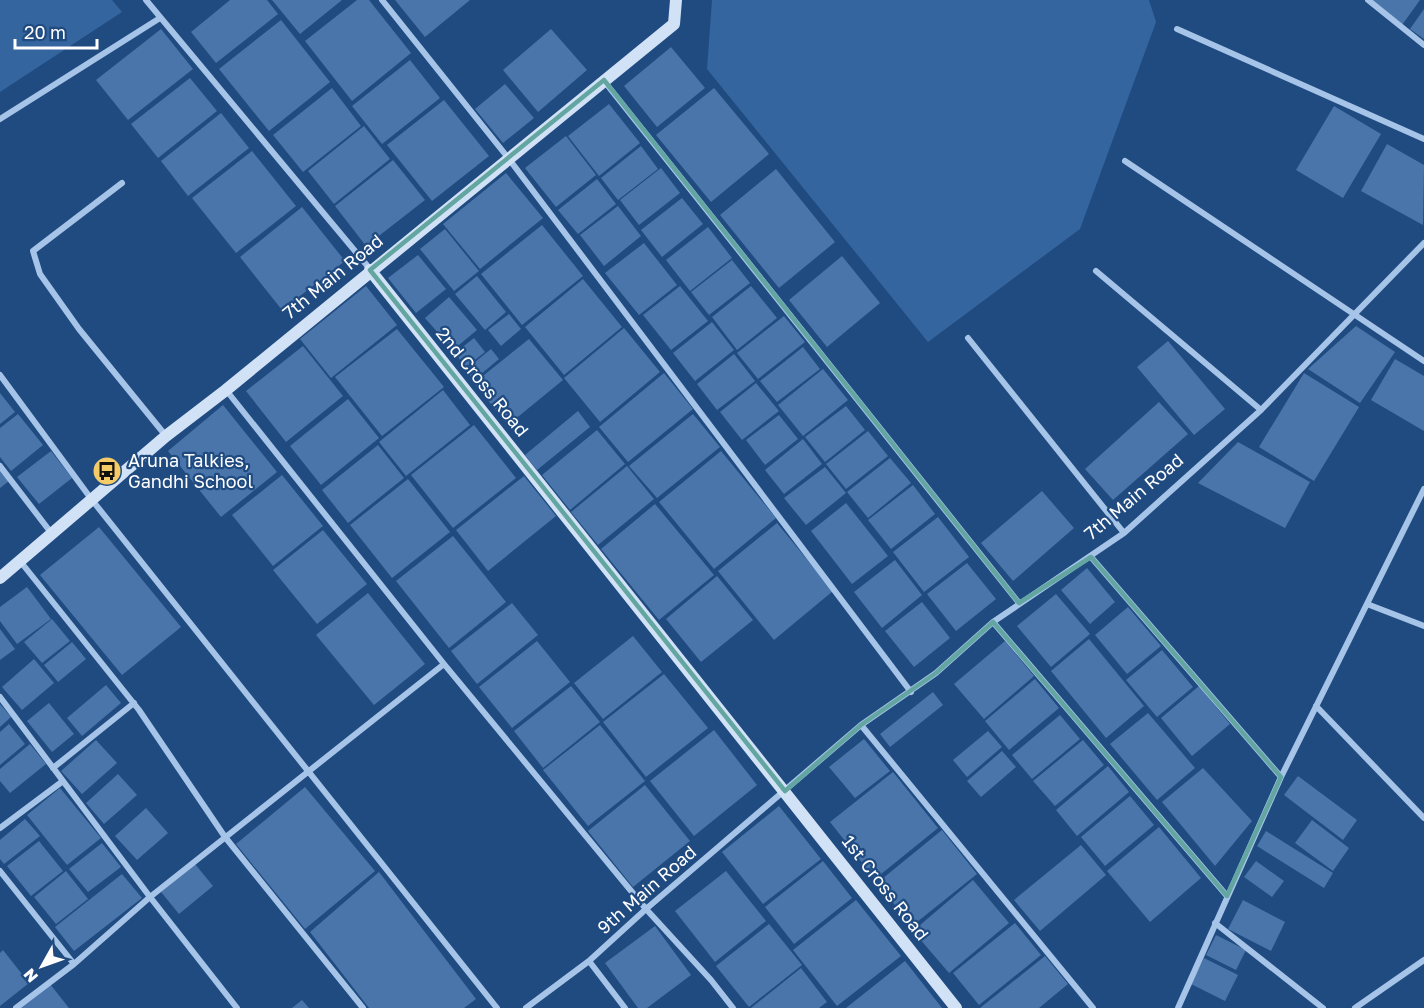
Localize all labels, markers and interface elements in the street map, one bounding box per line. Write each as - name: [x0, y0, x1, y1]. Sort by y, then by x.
- scale bar: [15, 12, 98, 50]
- text: 20 m: [24, 21, 66, 43]
- street label: 7th Main Road: [278, 229, 387, 323]
- street label: 2nd Cross Road: [432, 322, 534, 441]
- street label: 7th Main Road: [1079, 448, 1187, 544]
- place label: Aruna Talkies, Gandhi School: [128, 449, 253, 492]
- bus stop icon: Aruna Talkies, Gandhi School: [91, 455, 123, 487]
- street label: 1st Cross Road: [838, 830, 934, 944]
- street label: 9th Main Road: [592, 840, 700, 938]
- north arrow: [12, 936, 72, 996]
- text: N: [19, 965, 42, 987]

